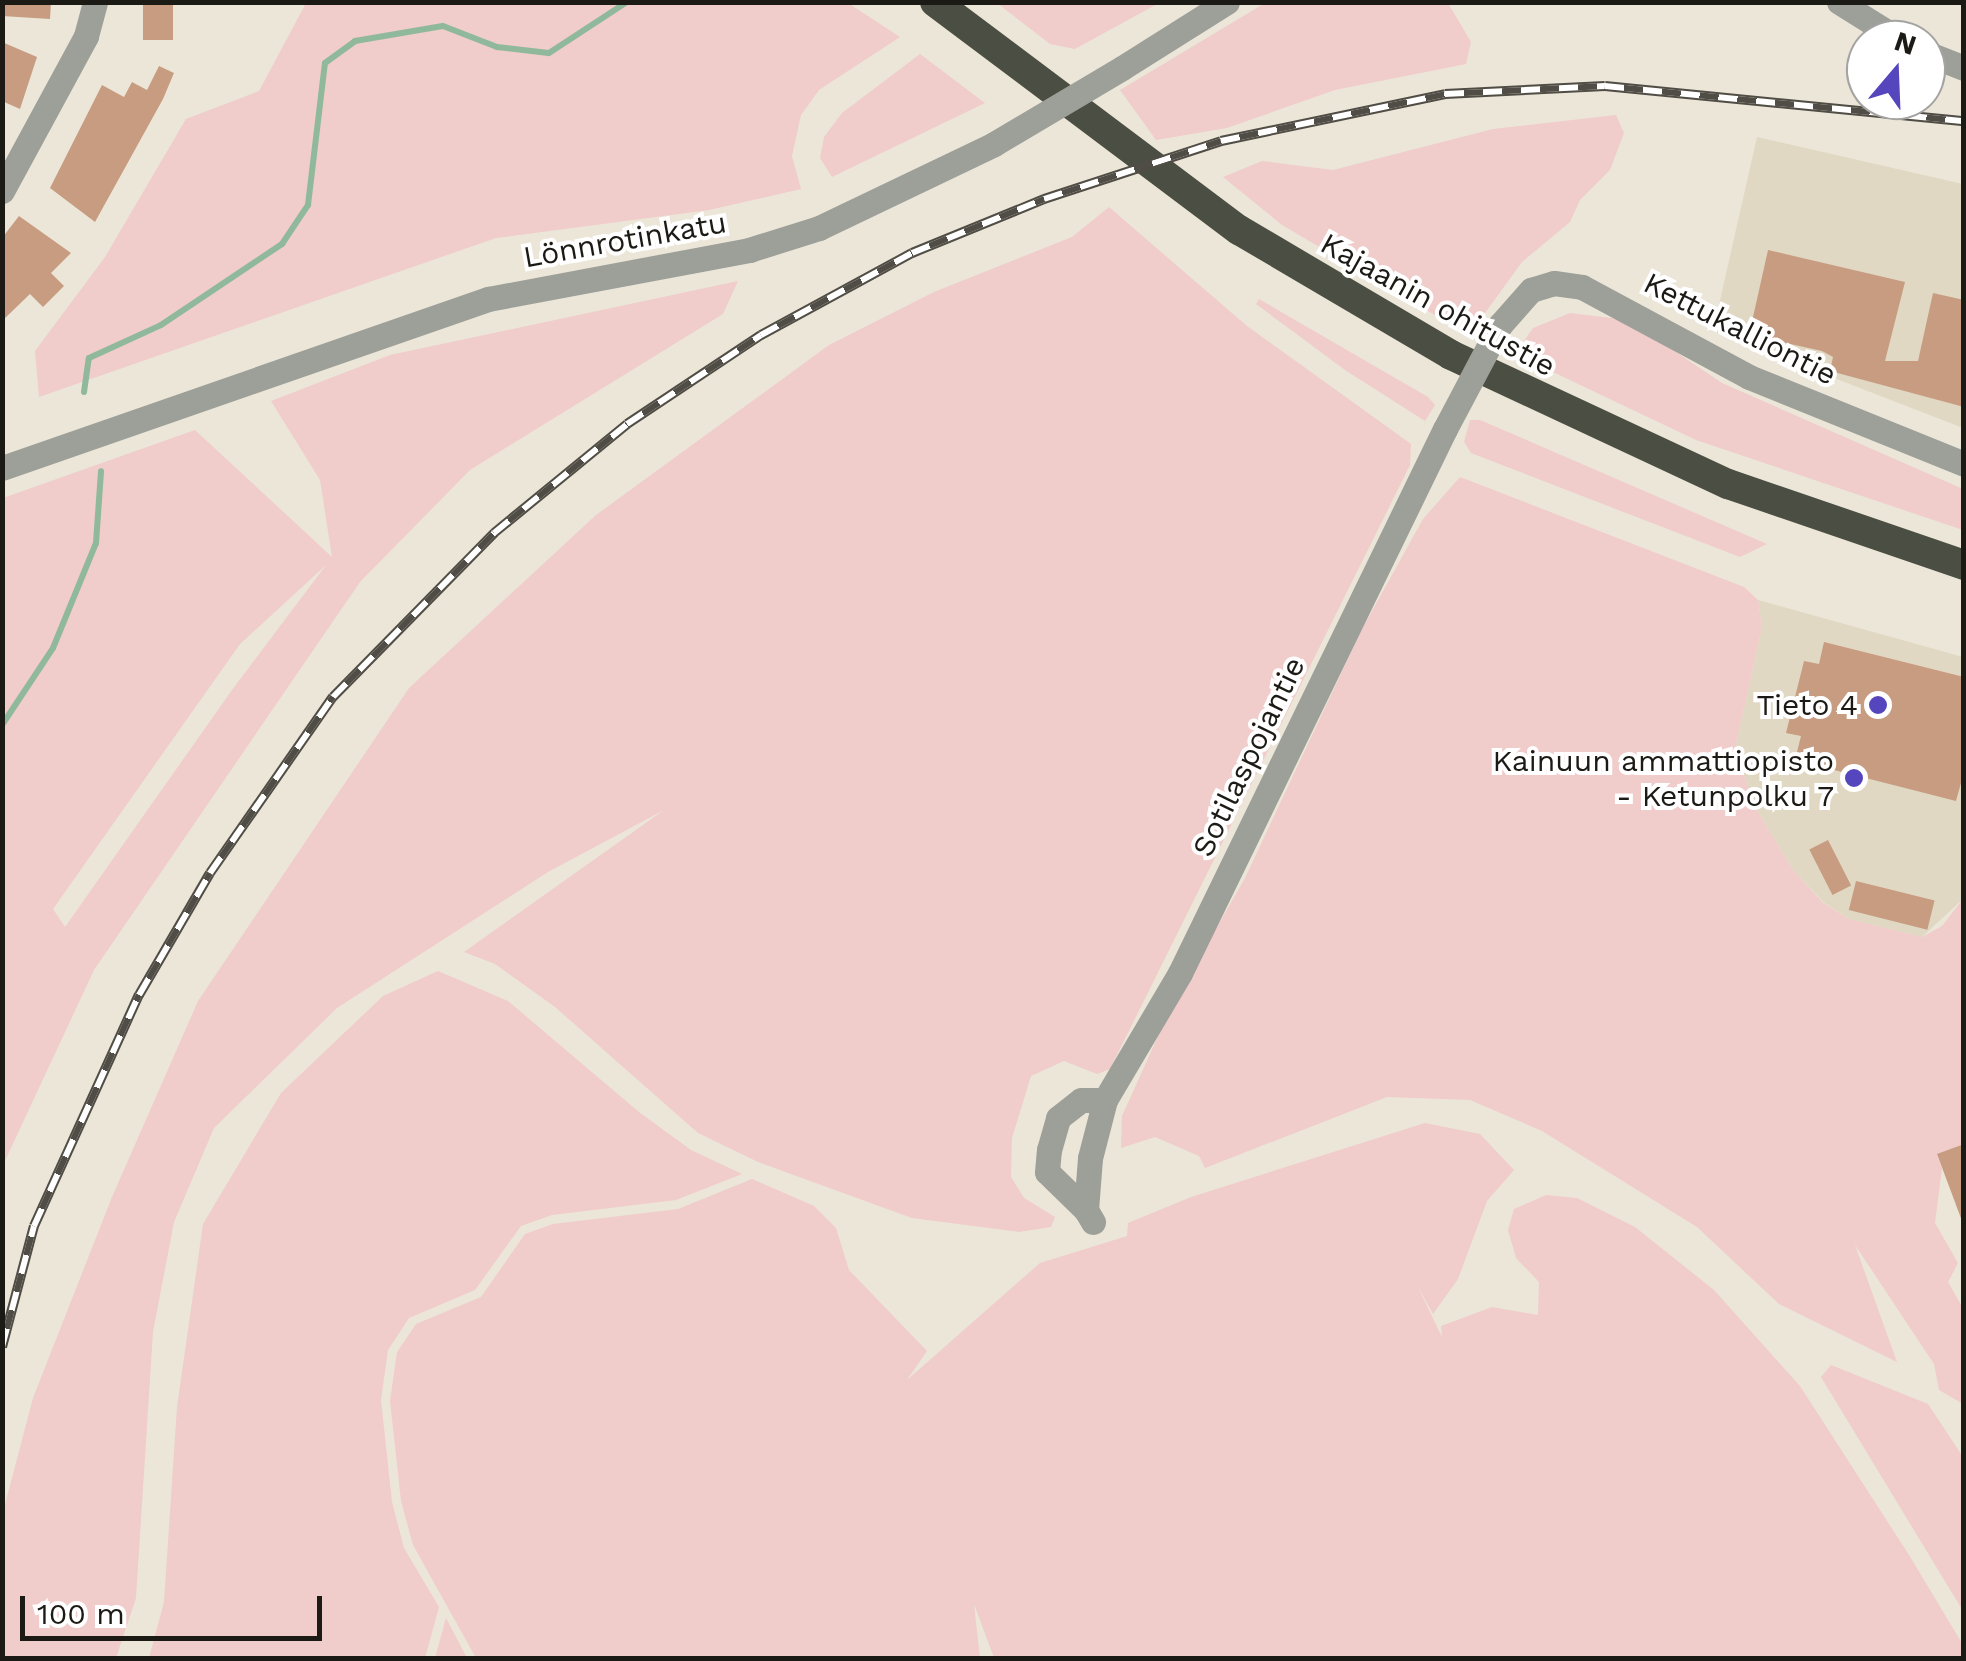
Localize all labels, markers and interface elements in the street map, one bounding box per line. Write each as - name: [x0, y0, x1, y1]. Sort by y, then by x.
- north arrow: [1846, 20, 1946, 120]
- text: N: [1890, 24, 1920, 62]
- street label: Lönnrotinkatu: [521, 204, 729, 276]
- street label: Kajaanin ohitustie: [1314, 226, 1562, 384]
- street label: Kettukalliontie: [1638, 265, 1842, 393]
- street label: Sotilaspojantie: [1185, 651, 1313, 863]
- place label: Tieto 4: [1756, 687, 1858, 723]
- marker: Tieto 4: [1867, 694, 1889, 716]
- place label: Kainuun ammattiopisto - Ketunpolku 7: [1492, 743, 1834, 814]
- marker: Kainuun ammattiopisto - Ketunpolku 7: [1843, 767, 1865, 789]
- scale bar: [25, 1576, 328, 1638]
- text: 100 m: [37, 1596, 125, 1631]

